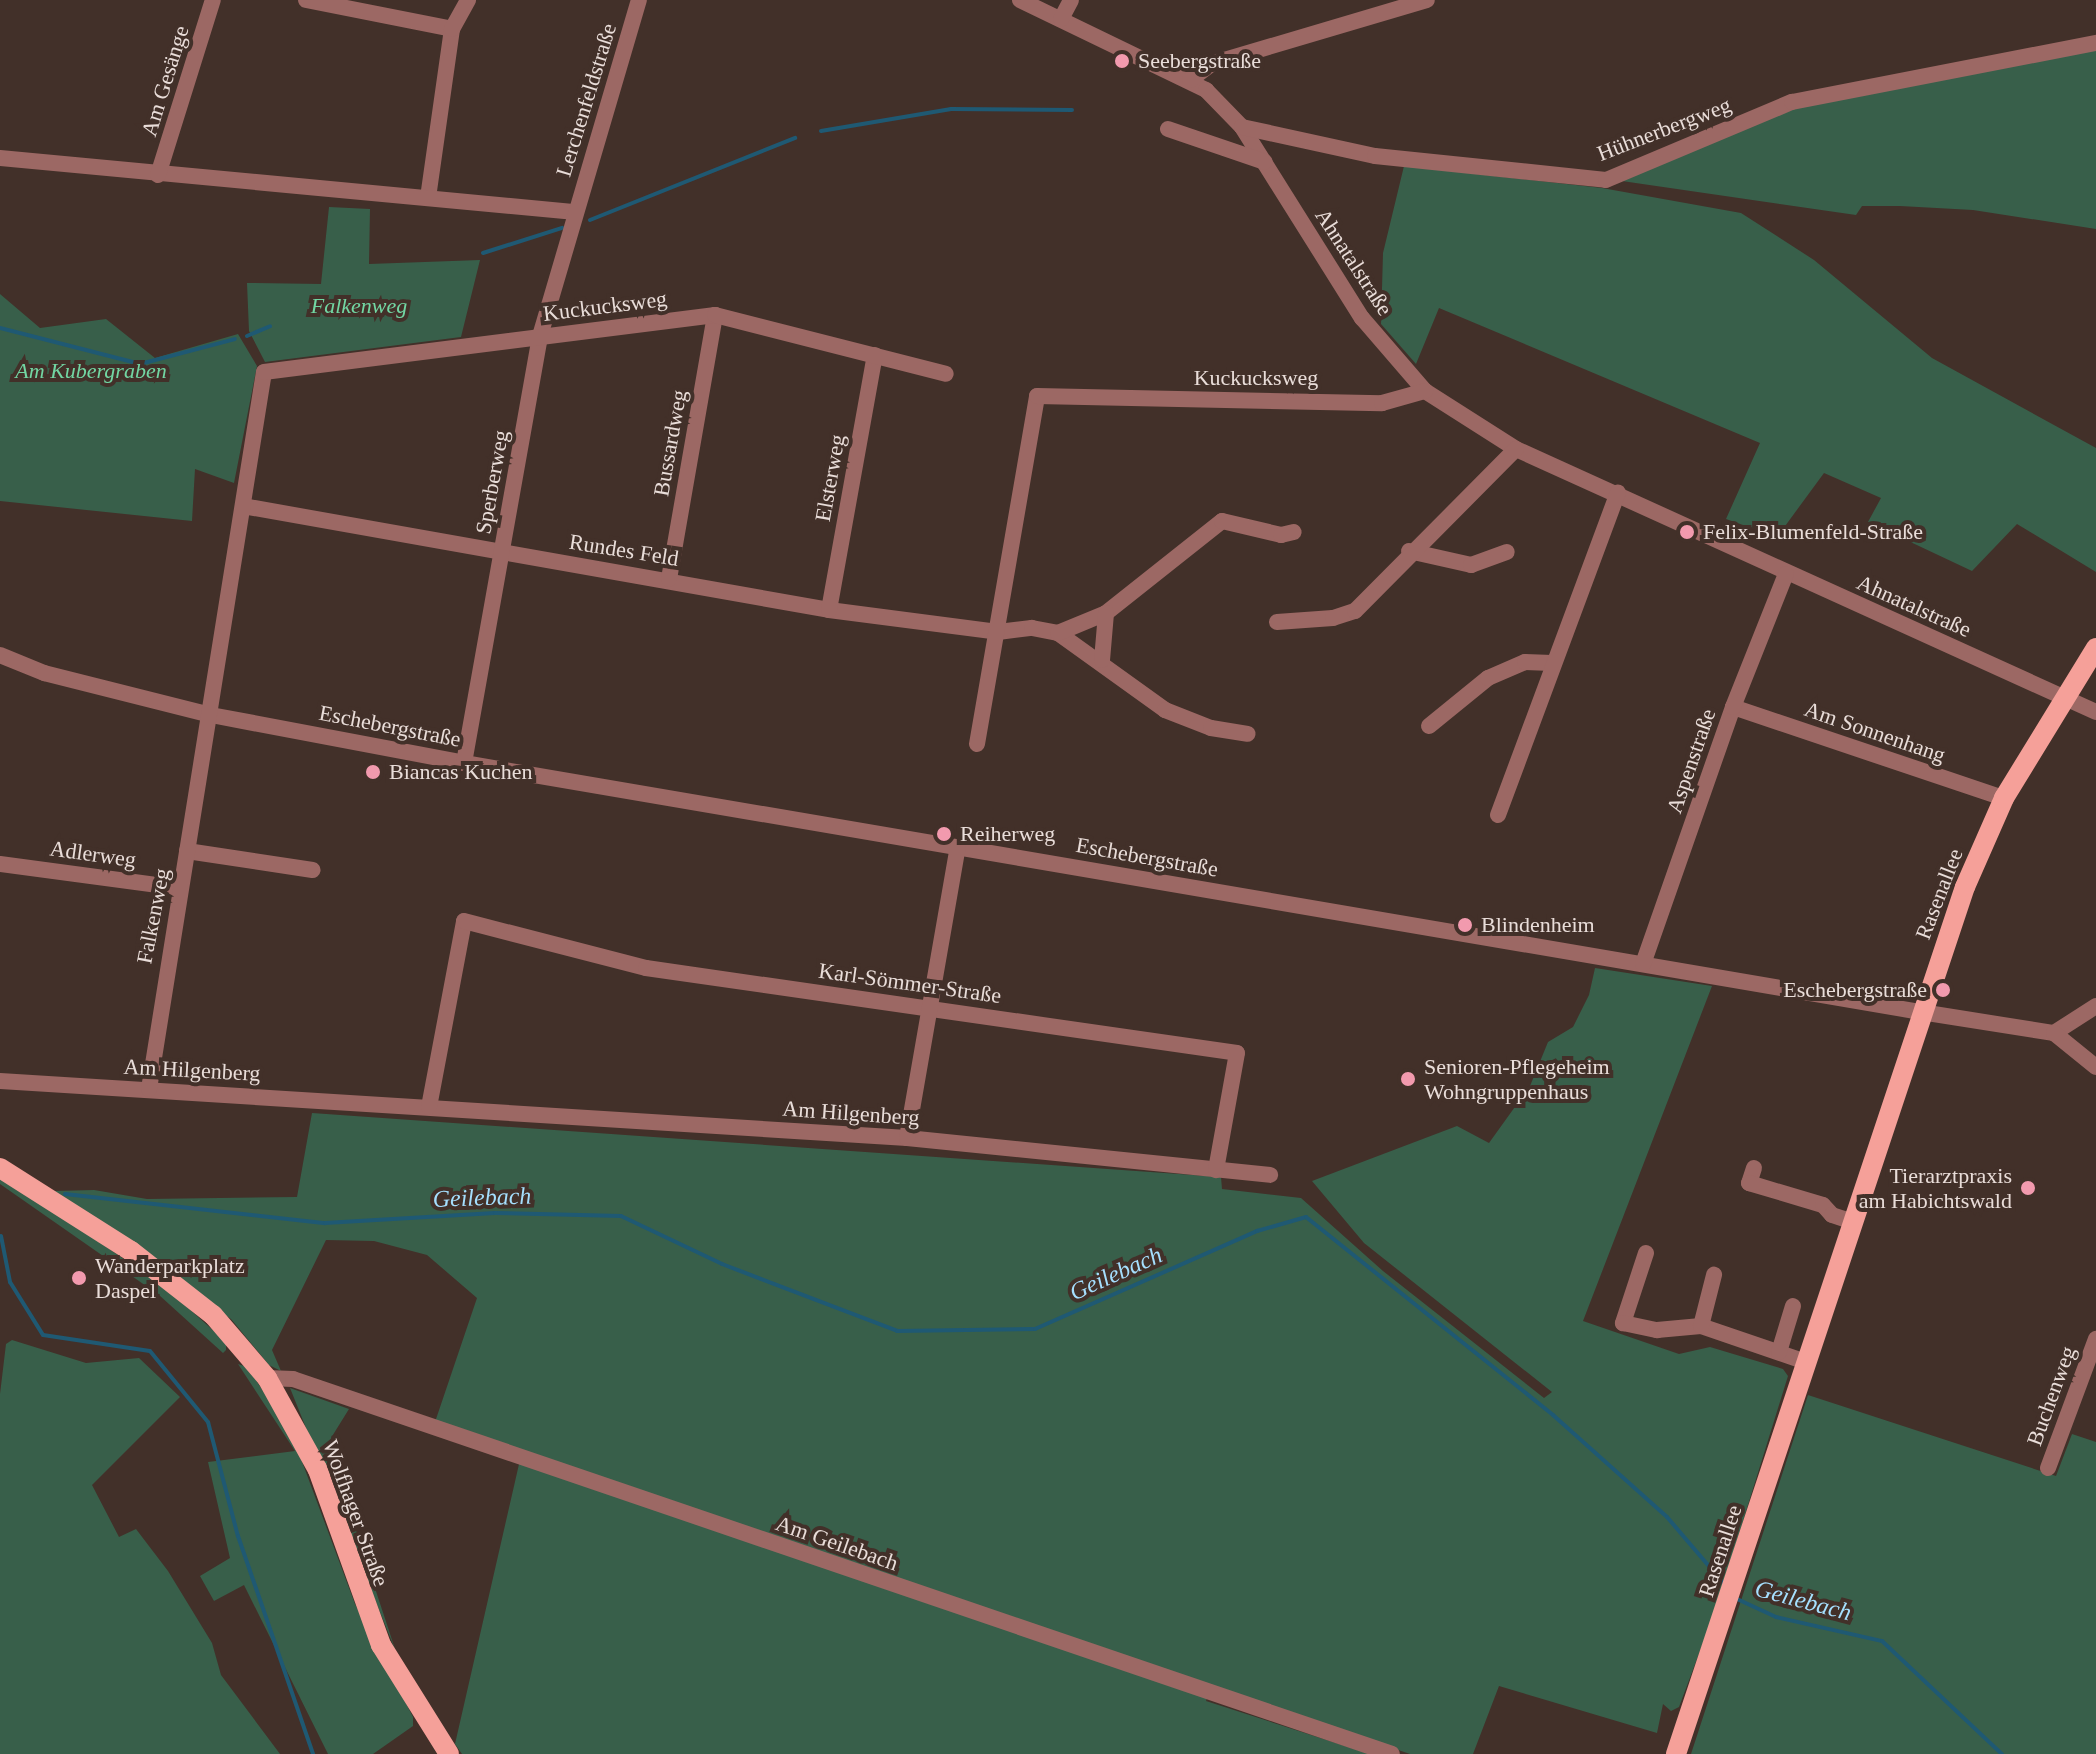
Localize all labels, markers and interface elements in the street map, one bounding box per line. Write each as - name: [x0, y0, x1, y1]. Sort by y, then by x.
- street label: Lerchenfeldstraße: [550, 20, 622, 180]
- street label: Am Gesänge: [136, 23, 194, 139]
- place label: Seebergstraße: [1138, 48, 1261, 74]
- marker: Seebergstraße: [1113, 52, 1131, 70]
- street label: Hühnerbergweg: [1593, 91, 1735, 167]
- street label: Ahnatalstraße: [1310, 204, 1398, 320]
- street label: Kuckucksweg: [542, 285, 668, 327]
- park label: Falkenweg: [311, 293, 407, 319]
- park label: Am Kubergraben: [15, 358, 167, 384]
- street label: Kuckucksweg: [1194, 365, 1318, 391]
- street label: Bussardweg: [648, 388, 692, 498]
- street label: Sperberweg: [470, 428, 514, 536]
- street label: Elsterweg: [809, 432, 851, 524]
- place label: Felix-Blumenfeld-Straße: [1703, 519, 1923, 545]
- marker: Felix-Blumenfeld-Straße: [1678, 523, 1696, 541]
- street label: Rundes Feld: [567, 528, 681, 572]
- street label: Ahnatalstraße: [1853, 569, 1975, 643]
- street label: Am Sonnenhang: [1801, 696, 1949, 768]
- street label: Eschebergstraße: [317, 699, 463, 753]
- street label: Aspenstraße: [1661, 705, 1721, 817]
- place label: Biancas Kuchen: [389, 759, 533, 785]
- marker: Biancas Kuchen: [364, 763, 382, 781]
- place label: Reiherweg: [960, 821, 1055, 847]
- marker: Reiherweg: [935, 825, 953, 843]
- street label: Eschebergstraße: [1074, 832, 1220, 882]
- street label: Adlerweg: [48, 835, 138, 873]
- street label: Rasenallee: [1910, 845, 1968, 943]
- street label: Falkenweg: [131, 866, 175, 966]
- place label: Blindenheim: [1481, 912, 1595, 938]
- marker: Blindenheim: [1456, 916, 1474, 934]
- street label: Karl-Sömmer-Straße: [817, 957, 1003, 1009]
- place label: Eschebergstraße: [1783, 977, 1927, 1003]
- marker: Eschebergstraße: [1934, 981, 1952, 999]
- street label: Am Hilgenberg: [123, 1053, 261, 1087]
- place label: Senioren-Pflegeheim Wohngruppenhaus: [1424, 1053, 1610, 1104]
- marker: Senioren-Pflegeheim Wohngruppenhaus: [1399, 1070, 1417, 1088]
- street label: Am Hilgenberg: [782, 1095, 920, 1131]
- place label: Tierarztpraxis am Habichtswald: [1859, 1162, 2012, 1214]
- marker: Tierarztpraxis am Habichtswald: [2019, 1179, 2037, 1197]
- water label: Geilebach: [432, 1182, 532, 1214]
- water label: Geilebach: [1065, 1241, 1167, 1307]
- place label: Wanderparkplatz Daspel: [95, 1252, 245, 1304]
- marker: Wanderparkplatz Daspel: [70, 1269, 88, 1287]
- street label: Buchenweg: [2021, 1343, 2081, 1449]
- street label: Wolfhager Straße: [317, 1436, 395, 1590]
- street label: Rasenallee: [1693, 1502, 1747, 1600]
- street label: Am Geilebach: [772, 1510, 902, 1576]
- water label: Geilebach: [1752, 1574, 1854, 1628]

